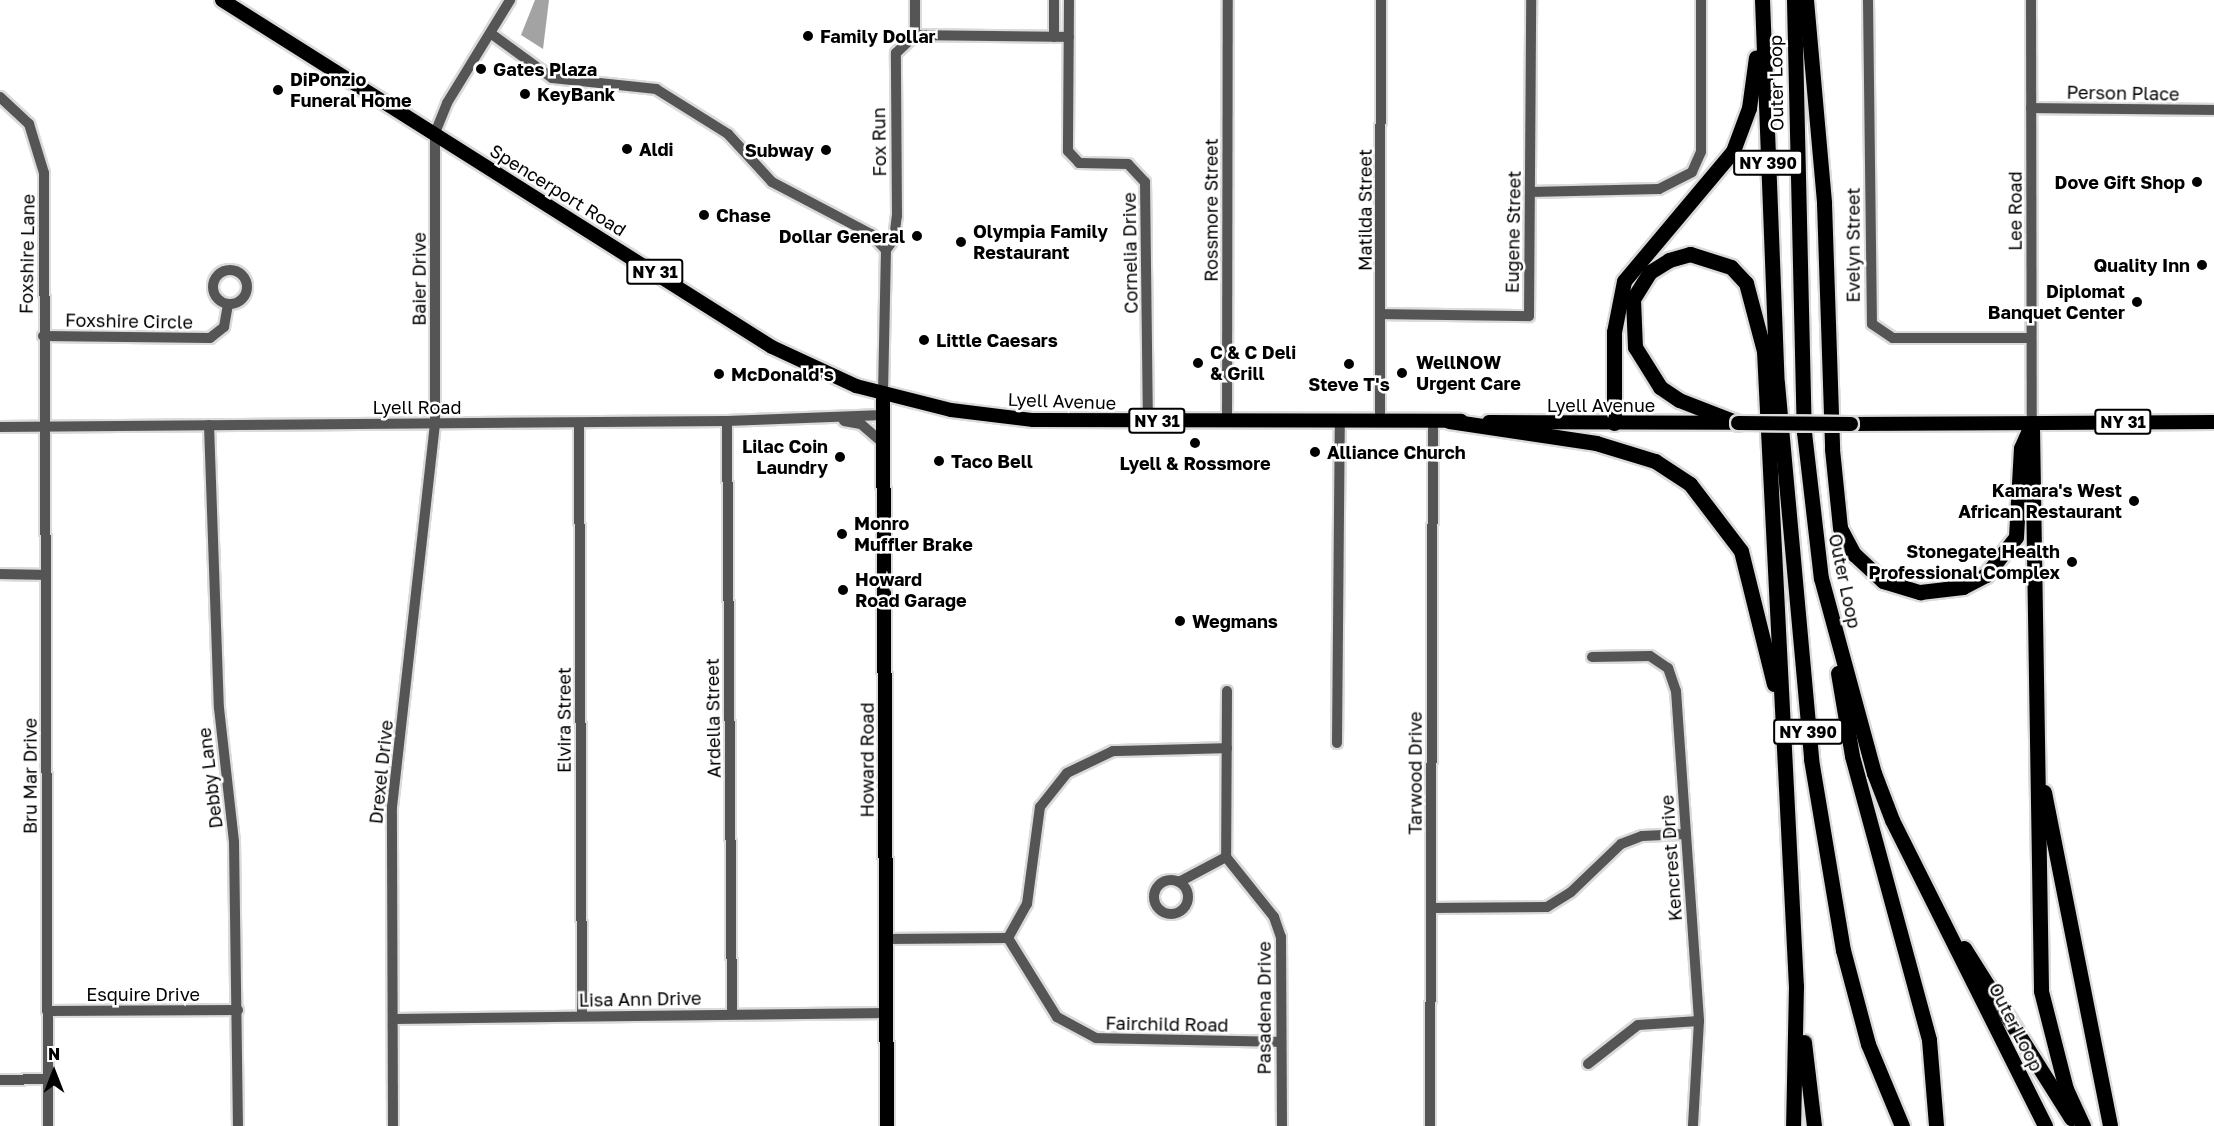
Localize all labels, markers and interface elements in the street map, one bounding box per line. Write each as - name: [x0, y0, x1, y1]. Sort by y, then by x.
- place label: Family Dollar: [820, 25, 936, 47]
- marker: Family Dollar: [801, 29, 815, 43]
- street label: Outer Loop: [1764, 35, 1788, 131]
- place label: Gates Plaza: [493, 58, 597, 80]
- marker: Gates Plaza: [474, 62, 488, 76]
- place label: DiPonzio Funeral Home: [290, 69, 412, 112]
- street label: Person Place: [2066, 81, 2180, 105]
- marker: DiPonzio Funeral Home: [271, 83, 285, 97]
- place label: KeyBank: [537, 83, 615, 105]
- marker: KeyBank: [518, 87, 532, 101]
- street label: Fox Run: [868, 107, 890, 177]
- place label: Aldi: [639, 138, 674, 160]
- street label: Rossmore Street: [1200, 138, 1222, 282]
- street label: Spencerport Road: [486, 139, 630, 241]
- place label: Subway: [745, 139, 814, 161]
- marker: Aldi: [620, 142, 634, 156]
- marker: Subway: [819, 143, 833, 157]
- street label: Matilda Street: [1354, 149, 1376, 271]
- road number: NY 390: [1732, 150, 1804, 176]
- street label: Eugene Street: [1501, 170, 1525, 294]
- street label: Lee Road: [2004, 171, 2026, 251]
- place label: Dove Gift Shop: [2055, 171, 2185, 193]
- marker: Dove Gift Shop: [2190, 175, 2204, 189]
- street label: Evelyn Street: [1842, 187, 1864, 303]
- street label: Cornelia Drive: [1118, 192, 1142, 314]
- street label: Foxshire Lane: [15, 194, 39, 314]
- place label: Chase: [716, 204, 771, 226]
- marker: Chase: [697, 208, 711, 222]
- place label: Olympia Family Restaurant: [973, 221, 1108, 264]
- place label: Dollar General: [779, 225, 905, 247]
- marker: Dollar General: [910, 229, 924, 243]
- street label: Baier Drive: [408, 232, 430, 326]
- marker: Olympia Family Restaurant: [954, 235, 968, 249]
- place label: Quality Inn: [2093, 254, 2190, 276]
- marker: Quality Inn: [2195, 258, 2209, 272]
- road number: NY 31: [625, 259, 685, 285]
- place label: Diplomat Banquet Center: [1988, 281, 2125, 324]
- marker: Diplomat Banquet Center: [2130, 295, 2144, 309]
- street label: Foxshire Circle: [65, 309, 193, 333]
- place label: Little Caesars: [936, 329, 1058, 351]
- marker: Little Caesars: [917, 333, 931, 347]
- place label: C & C Deli & Grill: [1210, 342, 1296, 385]
- place label: WellNOW Urgent Care: [1416, 352, 1521, 394]
- marker: C & C Deli & Grill: [1191, 356, 1205, 370]
- marker: Steve T's: [1342, 357, 1356, 371]
- place label: McDonald's: [731, 363, 834, 385]
- marker: WellNOW Urgent Care: [1393, 364, 1411, 382]
- marker: McDonald's: [712, 367, 726, 381]
- place label: Steve T's: [1308, 373, 1390, 395]
- street label: Lyell Avenue: [1007, 388, 1117, 414]
- street label: Lyell Avenue: [1547, 394, 1655, 416]
- street label: Lyell Road: [372, 396, 462, 418]
- road number: NY 31: [1127, 408, 1187, 434]
- road number: NY 31: [2093, 409, 2153, 435]
- place label: Lilac Coin Laundry: [742, 436, 828, 478]
- marker: Lyell & Rossmore: [1188, 436, 1202, 450]
- place label: Alliance Church: [1327, 441, 1466, 463]
- marker: Alliance Church: [1308, 445, 1322, 459]
- marker: Lilac Coin Laundry: [833, 450, 847, 464]
- place label: Taco Bell: [951, 450, 1033, 472]
- place label: Lyell & Rossmore: [1119, 452, 1271, 474]
- marker: Taco Bell: [932, 454, 946, 468]
- place label: Kamara's West African Restaurant: [1958, 480, 2122, 522]
- marker: Kamara's West African Restaurant: [2127, 494, 2141, 508]
- place label: Monro Muffler Brake: [854, 513, 973, 556]
- marker: Monro Muffler Brake: [835, 527, 849, 541]
- street label: Outer Loop: [1824, 532, 1866, 630]
- place label: Stonegate Health Professional Complex: [1869, 541, 2060, 584]
- marker: Stonegate Health Professional Complex: [2065, 555, 2079, 569]
- place label: Howard Road Garage: [855, 569, 967, 612]
- marker: Howard Road Garage: [836, 583, 850, 597]
- place label: Wegmans: [1192, 610, 1278, 632]
- marker: Wegmans: [1173, 614, 1187, 628]
- street label: Ardella Street: [701, 658, 725, 778]
- street label: Elvira Street: [553, 667, 575, 773]
- street label: Howard Road: [856, 702, 878, 818]
- street label: Tarwood Drive: [1404, 711, 1426, 835]
- street label: Bru Mar Drive: [19, 718, 41, 834]
- street label: Drexel Drive: [365, 719, 397, 825]
- road number: NY 390: [1772, 719, 1844, 745]
- street label: Debby Lane: [193, 726, 227, 830]
- street label: Kencrest Drive: [1656, 794, 1686, 922]
- street label: Pasadena Drive: [1253, 941, 1275, 1075]
- street label: Outer Loop: [1985, 979, 2047, 1075]
- street label: Esquire Drive: [86, 983, 200, 1005]
- street label: Lisa Ann Drive: [579, 987, 701, 1011]
- street label: Fairchild Road: [1105, 1012, 1229, 1036]
- north arrow: [24, 1042, 84, 1102]
- text: N: [48, 1044, 60, 1064]

